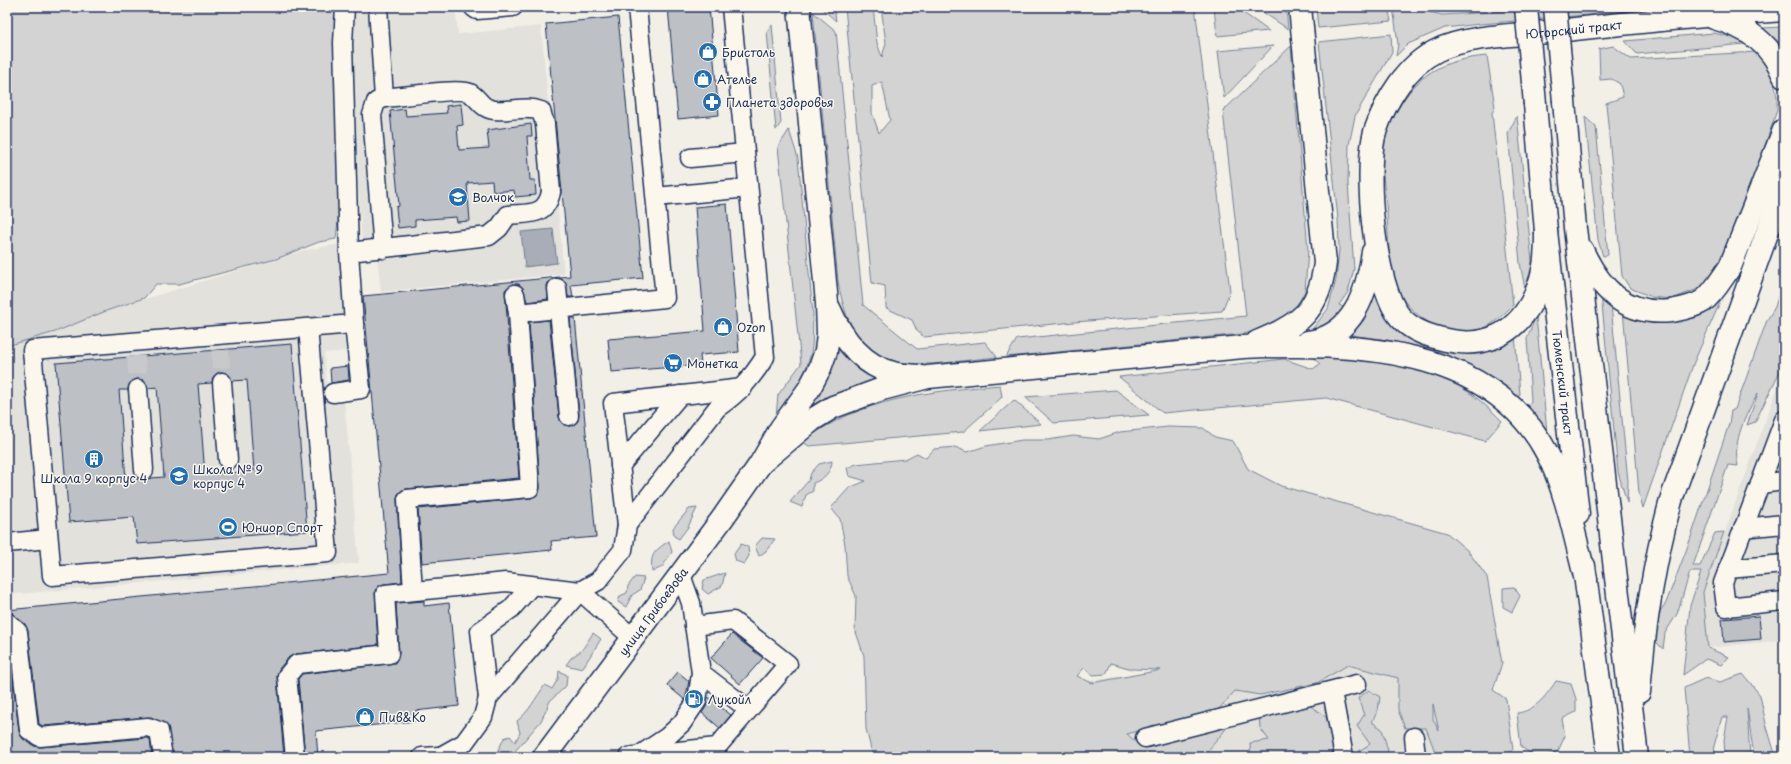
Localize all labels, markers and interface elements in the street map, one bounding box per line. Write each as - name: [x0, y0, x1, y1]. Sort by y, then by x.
- street label: Югорский тракт: [1525, 15, 1623, 43]
- shop icon: Бристоль: [697, 41, 719, 63]
- place label: Бристоль: [722, 43, 775, 61]
- shop icon: Ателье: [692, 68, 714, 90]
- place label: Ателье: [717, 70, 757, 88]
- pharmacy icon: Планета здоровья: [701, 91, 723, 113]
- place label: Планета здоровья: [726, 93, 834, 111]
- school or university icon: Волчок: [447, 186, 469, 208]
- place label: Волчок: [472, 188, 515, 206]
- shop icon: Ozon: [712, 316, 734, 338]
- place label: Ozon: [737, 318, 766, 336]
- street label: Тюменский тракт: [1548, 329, 1578, 436]
- supermarket icon: Монетка: [662, 352, 684, 374]
- place label: Монетка: [687, 354, 739, 372]
- building icon: Школа 9 корпус 4: [83, 448, 105, 470]
- place label: Школа № 9 корпус 4: [193, 460, 263, 492]
- school or university icon: Школа № 9 корпус 4: [168, 465, 190, 487]
- place label: Школа 9 корпус 4: [40, 469, 148, 487]
- sports icon: Юниор Спорт: [217, 516, 239, 538]
- place label: Юниор Спорт: [242, 518, 323, 536]
- street label: улица Грибоедова: [614, 563, 692, 659]
- fuel station icon: Лукойл: [683, 688, 705, 710]
- place label: Лукойл: [708, 690, 751, 708]
- shop icon: Пив&Ко: [354, 706, 376, 728]
- place label: Пив&Ко: [379, 708, 426, 726]

